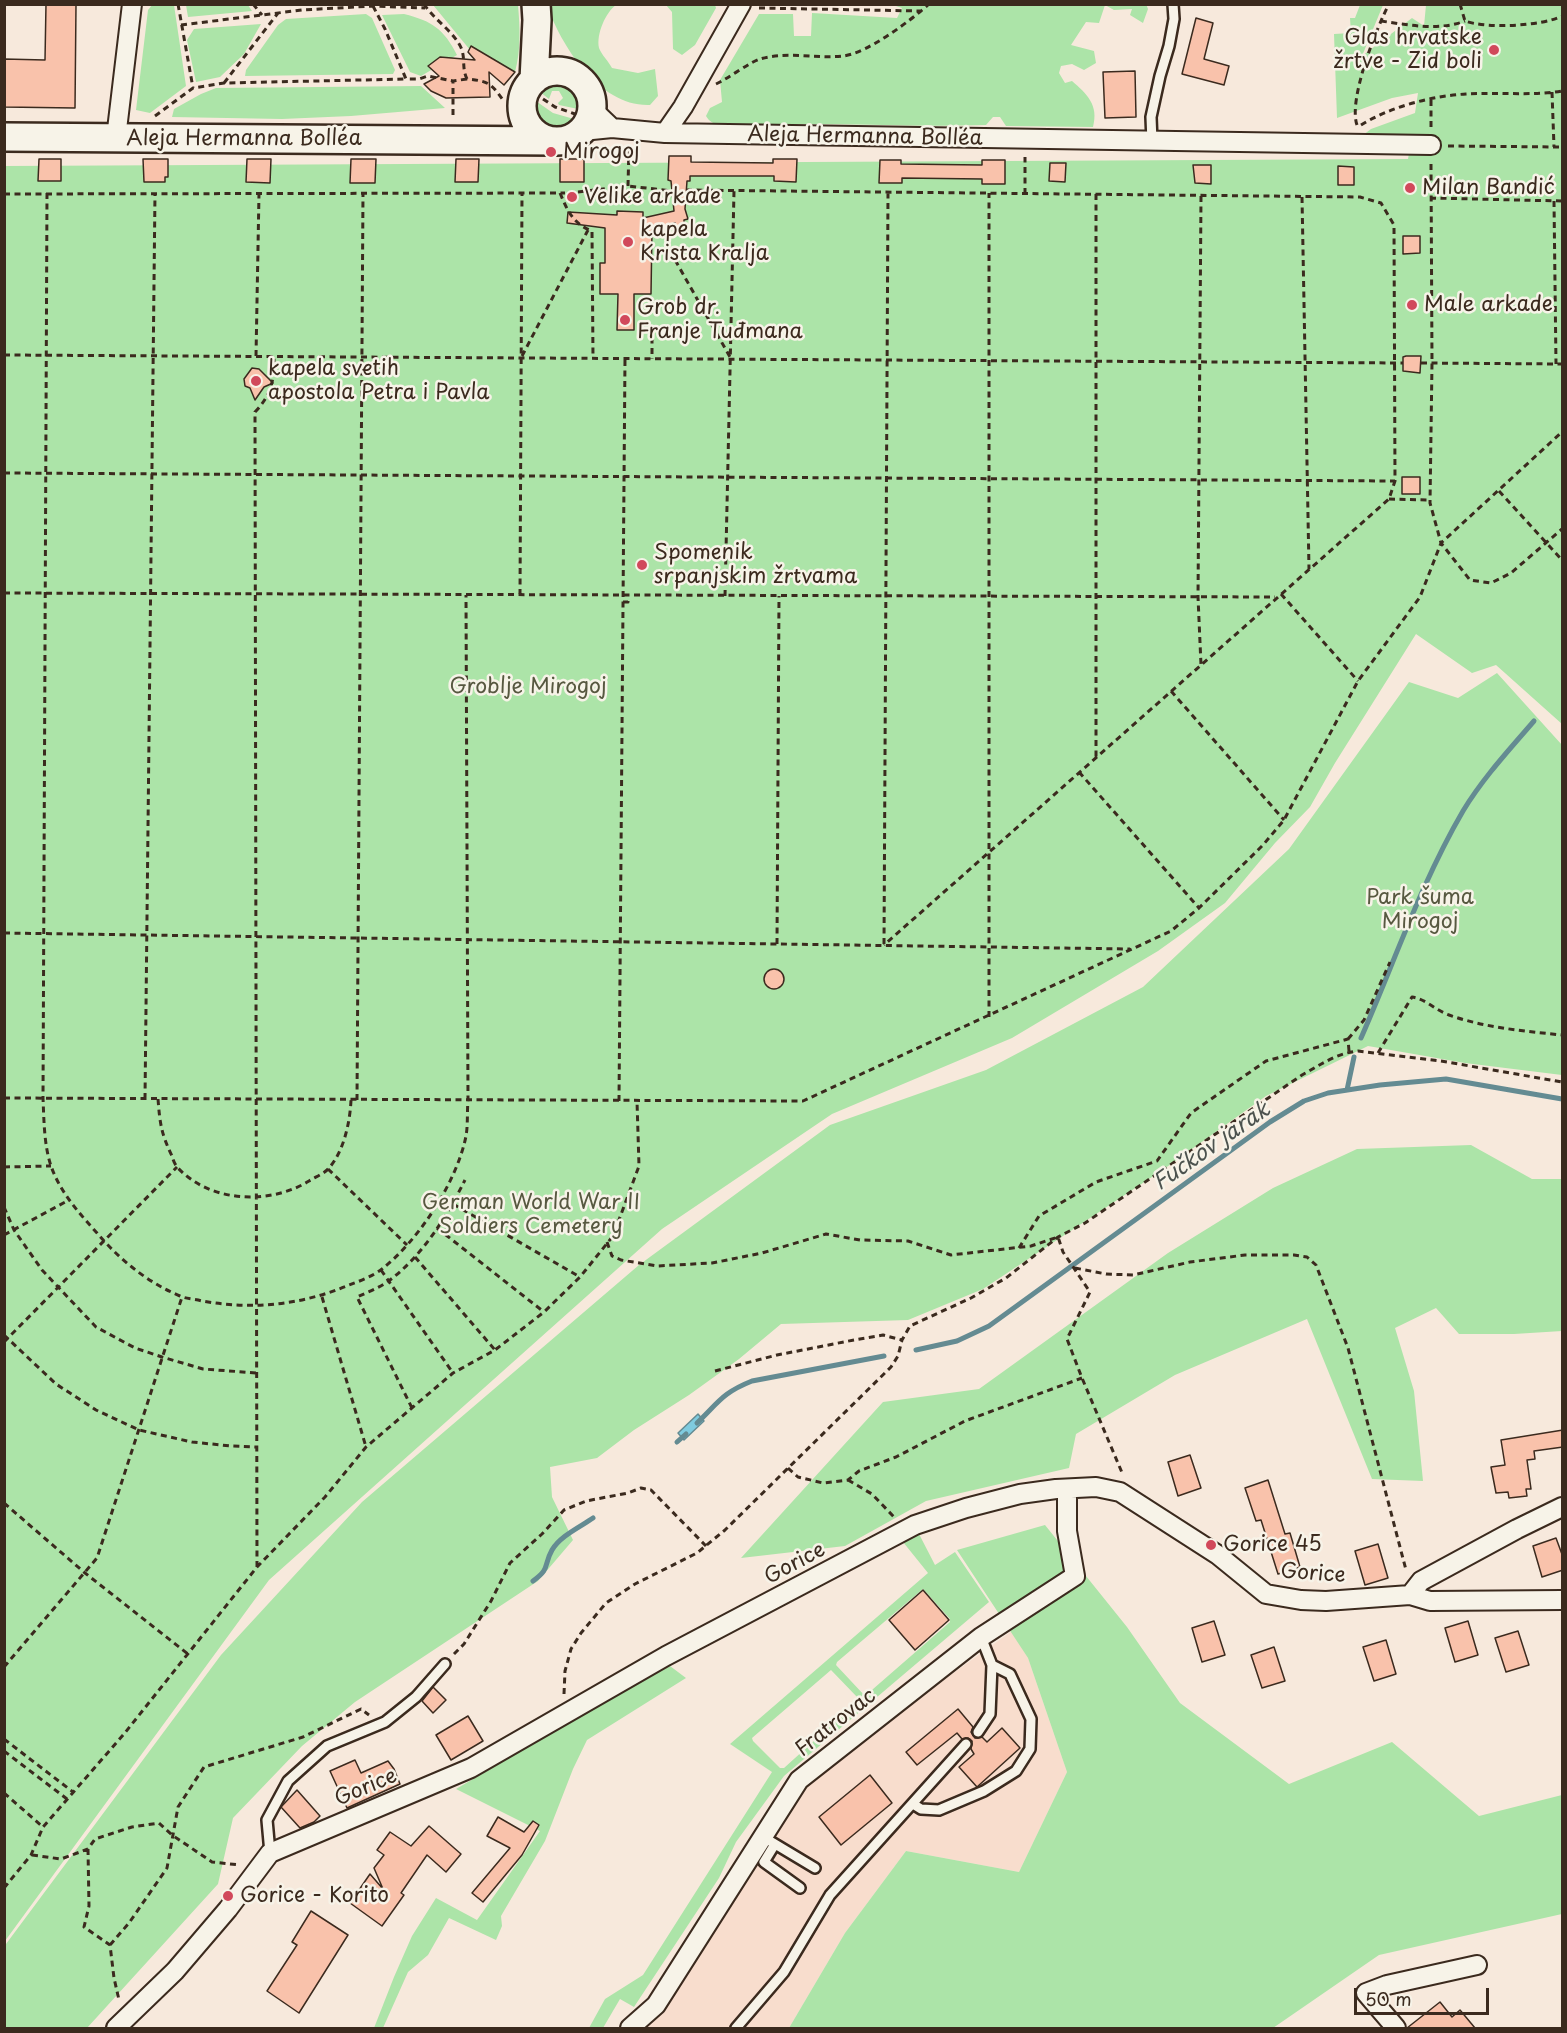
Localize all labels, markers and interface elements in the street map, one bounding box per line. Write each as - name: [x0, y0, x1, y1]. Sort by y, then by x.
- place label: Glas hrvatske žrtve - Zid boli: [1333, 25, 1482, 75]
- marker: Glas hrvatske žrtve - Zid boli: [1487, 43, 1501, 57]
- street label: Aleja Hermanna Bolléa: [747, 122, 983, 152]
- street label: Aleja Hermanna Bolléa: [126, 126, 362, 152]
- place label: Mirogoj: [563, 139, 640, 165]
- marker: Mirogoj: [544, 145, 558, 159]
- place label: Milan Bandić: [1422, 175, 1555, 201]
- marker: Milan Bandić: [1403, 181, 1417, 195]
- place label: Velike arkade: [584, 184, 721, 210]
- marker: Velike arkade: [565, 190, 579, 204]
- place label: kapela Krista Kralja: [640, 217, 769, 267]
- marker: kapela Krista Kralja: [621, 235, 635, 249]
- place label: Male arkade: [1424, 292, 1553, 318]
- place label: Grob dr. Franje Tuđmana: [637, 295, 803, 345]
- marker: Male arkade: [1405, 298, 1419, 312]
- marker: Grob dr. Franje Tuđmana: [618, 313, 632, 327]
- place label: kapela svetih apostola Petra i Pavla: [268, 356, 489, 406]
- marker: kapela svetih apostola Petra i Pavla: [249, 374, 263, 388]
- place label: Spomenik srpanjskim žrtvama: [654, 540, 857, 590]
- marker: Spomenik srpanjskim žrtvama: [635, 558, 649, 572]
- park label: Groblje Mirogoj: [449, 674, 607, 700]
- park label: Park šuma Mirogoj: [1366, 885, 1474, 935]
- water label: Fučkov jarak: [1149, 1097, 1275, 1197]
- park label: German World War II Soldiers Cemetery: [422, 1190, 640, 1240]
- place label: Gorice 45: [1223, 1532, 1322, 1558]
- street label: Gorice: [760, 1538, 830, 1590]
- marker: Gorice 45: [1204, 1538, 1218, 1552]
- street label: Gorice: [1280, 1559, 1346, 1589]
- street label: Fratrovac: [791, 1684, 881, 1762]
- street label: Gorice: [331, 1764, 401, 1812]
- place label: Gorice - Korito: [240, 1883, 389, 1909]
- marker: Gorice - Korito: [221, 1889, 235, 1903]
- scale bar: [1357, 1976, 1492, 2014]
- text: 50 m: [1365, 1985, 1412, 2012]

